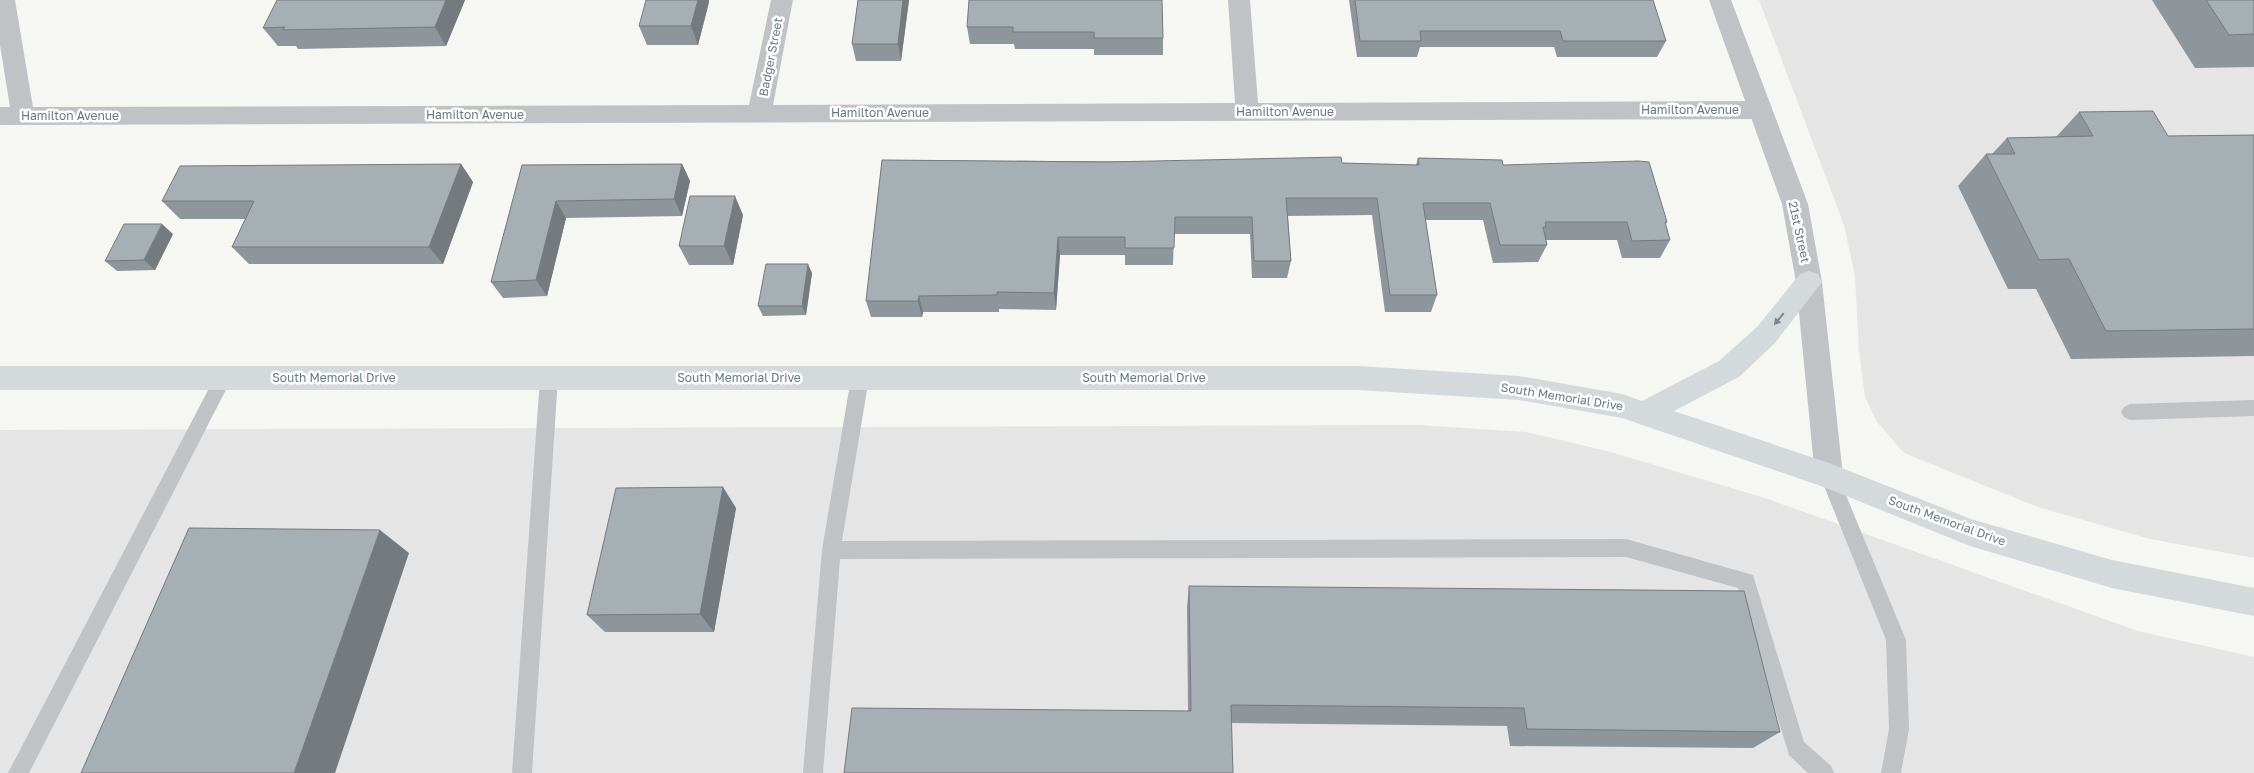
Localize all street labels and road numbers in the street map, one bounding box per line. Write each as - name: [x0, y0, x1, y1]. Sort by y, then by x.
- street label: Badger Street: [756, 16, 786, 97]
- street label: Hamilton Avenue: [1641, 102, 1739, 117]
- street label: Hamilton Avenue: [1236, 104, 1334, 119]
- street label: Hamilton Avenue: [831, 105, 929, 120]
- street label: Hamilton Avenue: [426, 107, 524, 122]
- street label: Hamilton Avenue: [21, 108, 119, 123]
- street label: 21st Street: [1786, 200, 1813, 264]
- street label: South Memorial Drive: [272, 370, 396, 385]
- street label: South Memorial Drive: [677, 370, 801, 385]
- street label: South Memorial Drive: [1082, 370, 1206, 385]
- street label: South Memorial Drive: [1500, 379, 1624, 414]
- street label: South Memorial Drive: [1886, 492, 2008, 549]

